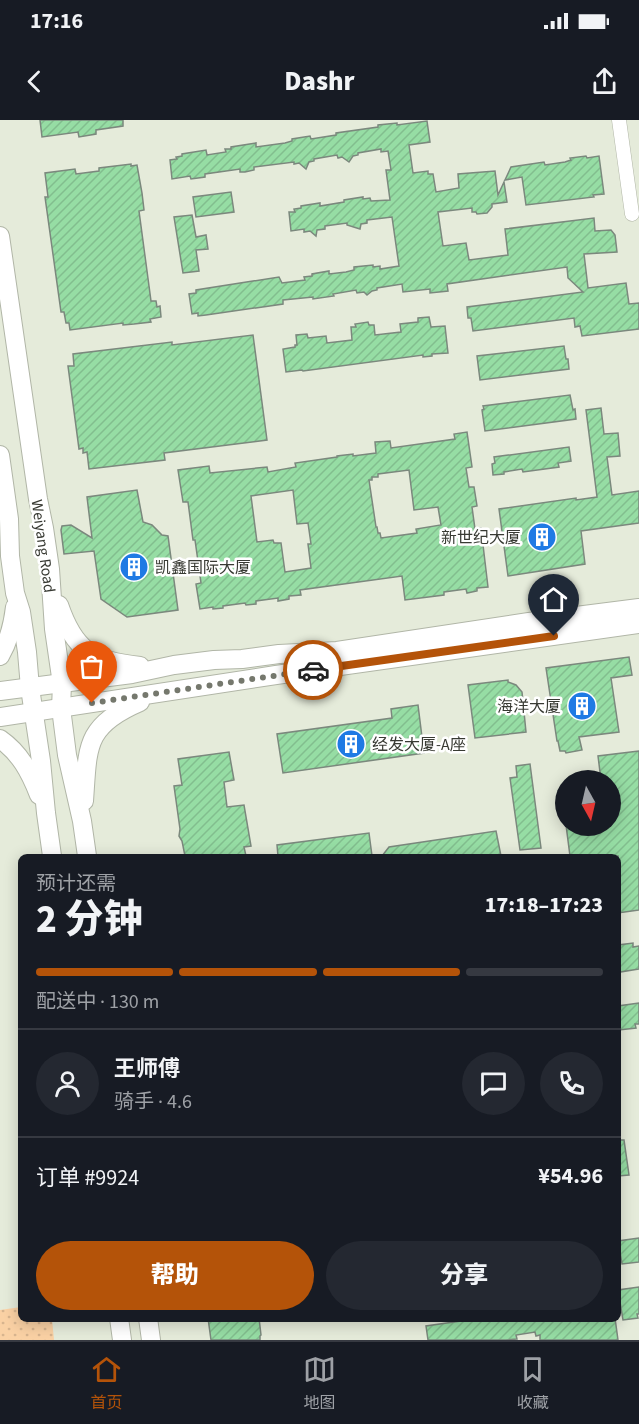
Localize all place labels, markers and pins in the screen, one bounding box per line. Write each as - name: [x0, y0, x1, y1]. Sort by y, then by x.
- building icon: 新世纪大厦: [526, 521, 558, 553]
- place label: 新世纪大厦: [441, 527, 521, 549]
- building icon: 凯鑫国际大厦: [118, 551, 150, 583]
- place label: 凯鑫国际大厦: [155, 557, 251, 579]
- pin: [528, 574, 579, 636]
- pin: [66, 641, 117, 703]
- building icon: 海洋大厦: [566, 690, 598, 722]
- place label: 海洋大厦: [497, 696, 561, 718]
- building icon: 经发大厦-A座: [335, 728, 367, 760]
- place label: 经发大厦-A座: [372, 734, 466, 756]

